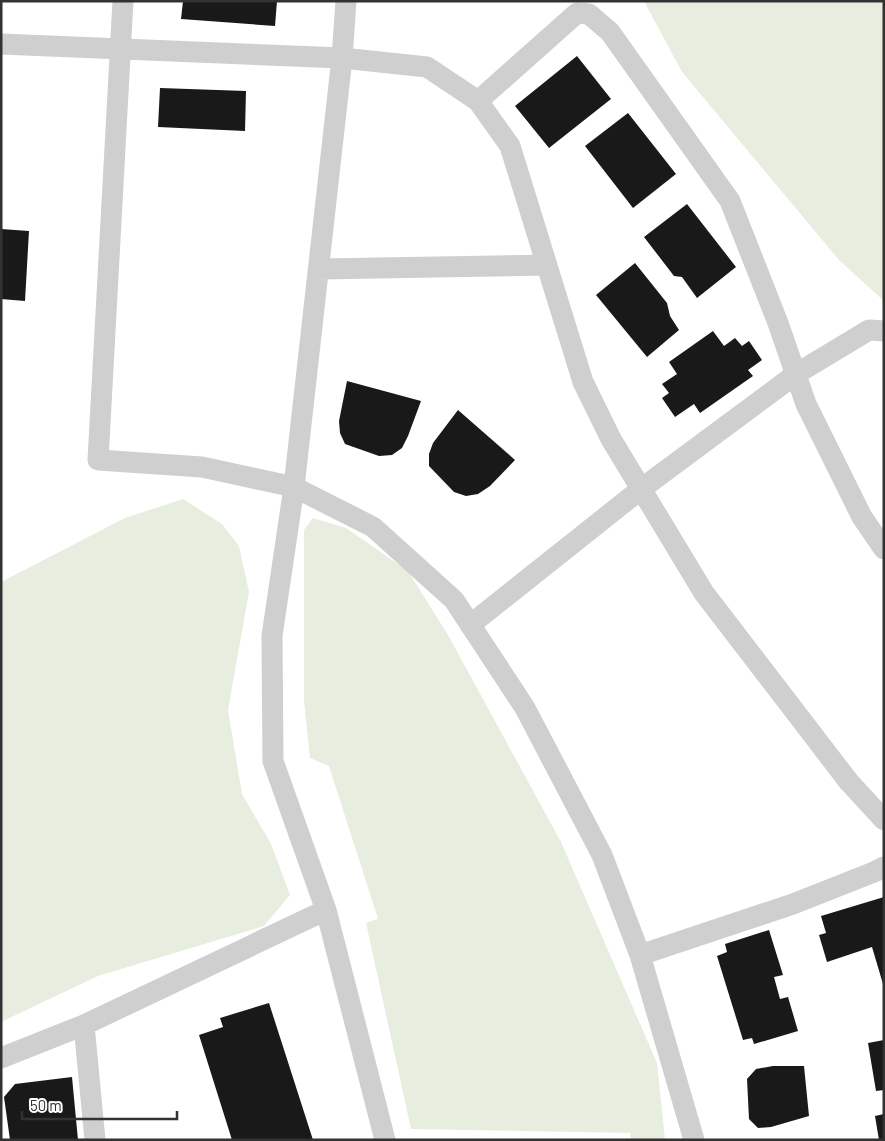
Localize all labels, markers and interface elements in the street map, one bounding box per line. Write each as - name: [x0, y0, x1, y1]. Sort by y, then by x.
- scale bar: [22, 1088, 178, 1120]
- text: 50 m: [30, 1096, 62, 1114]

